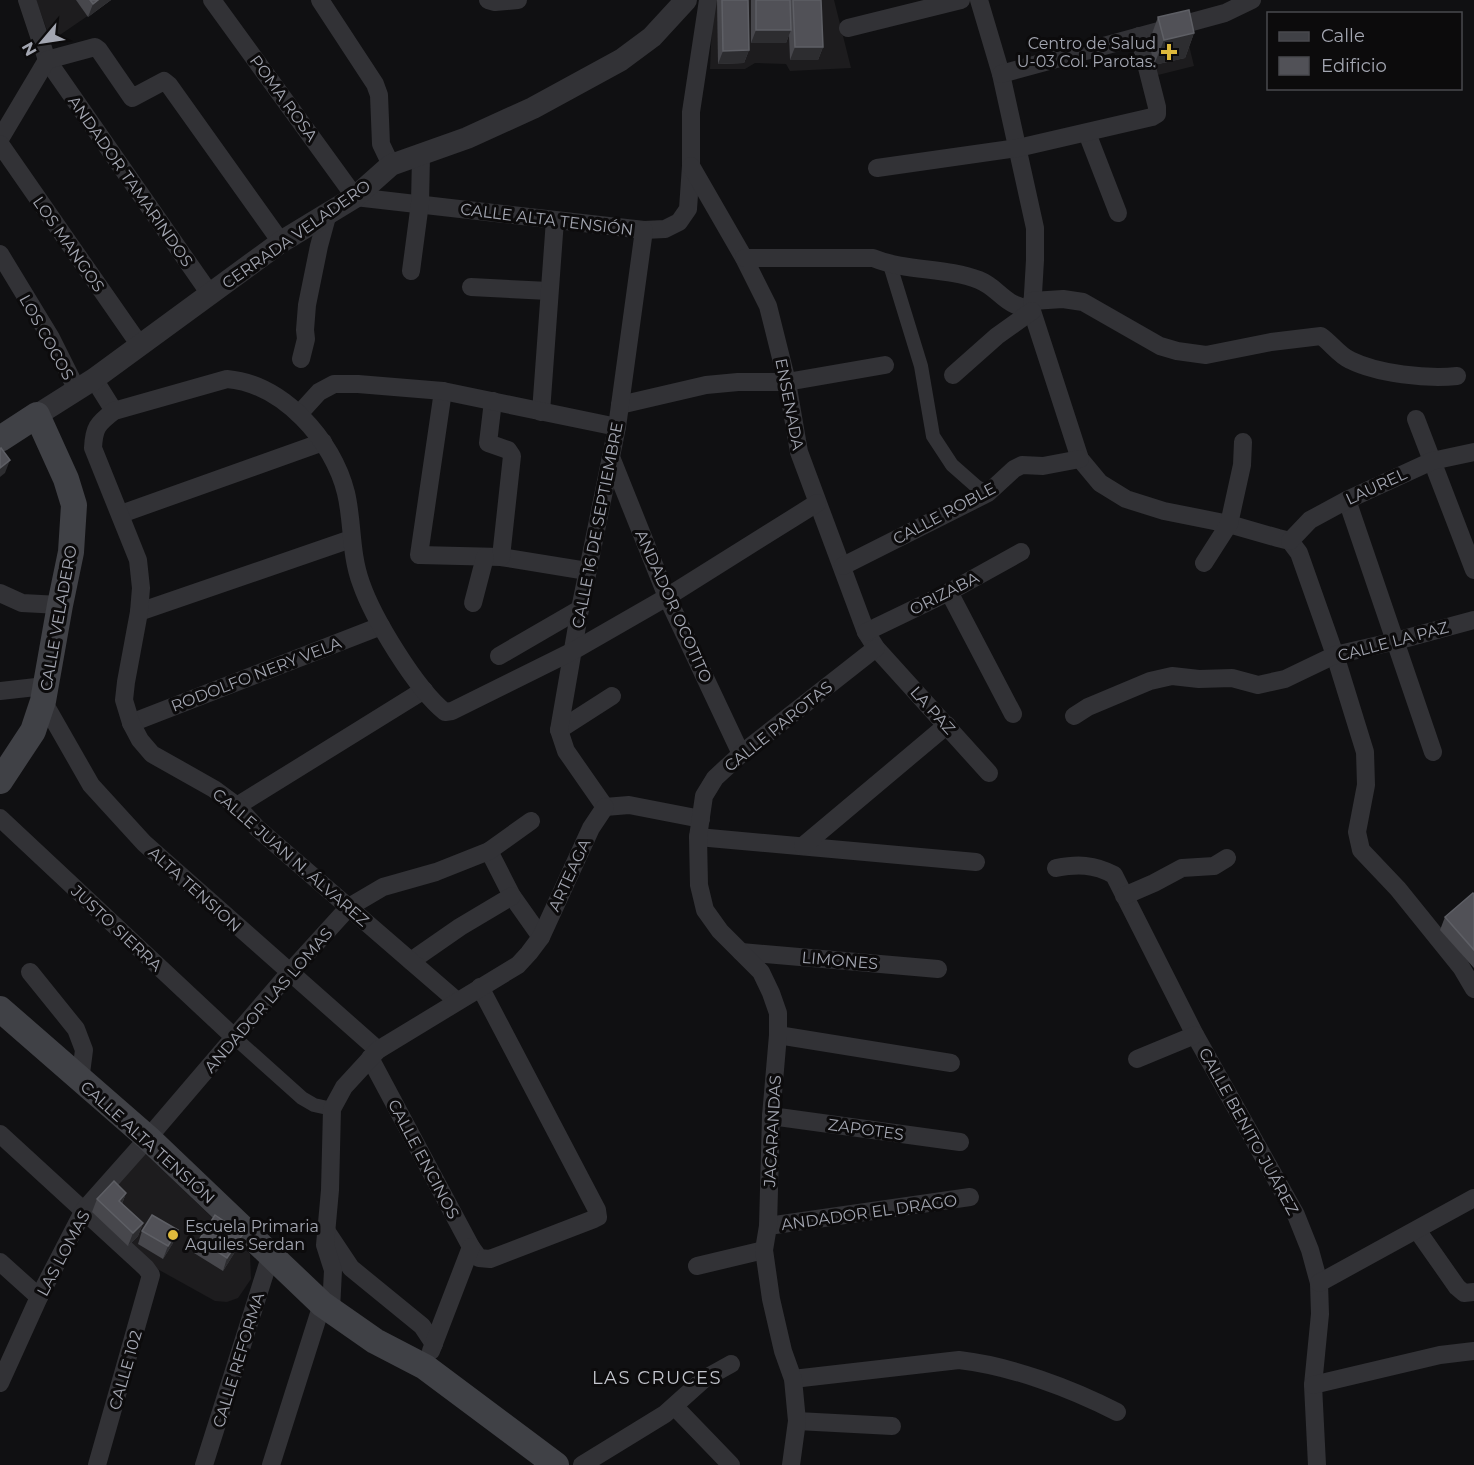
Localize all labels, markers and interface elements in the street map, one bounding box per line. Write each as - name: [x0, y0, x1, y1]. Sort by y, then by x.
- north arrow: [12, 12, 72, 72]
- legend: [1267, 12, 1462, 90]
- text: Calle: [1321, 25, 1365, 47]
- place label: Centro de Salud U-03 Col. Parotas.: [1017, 34, 1156, 71]
- text: N: [18, 39, 41, 59]
- marker: Centro de Salud U-03 Col. Parotas.: [1160, 43, 1178, 61]
- street label: POMA ROSA: [246, 51, 322, 146]
- text: Edificio: [1321, 55, 1387, 77]
- street label: ANDADOR TAMARINDOS: [64, 92, 197, 270]
- street label: CERRADA VELADERO: [218, 176, 374, 293]
- street label: LOS MANGOS: [29, 193, 109, 296]
- street label: CALLE ALTA TENSIÓN: [459, 199, 635, 240]
- street label: LOS COCOS: [15, 291, 78, 383]
- street label: ENSENADA: [771, 357, 808, 452]
- street label: CALLE 16 DE SEPTIEMBRE: [568, 420, 627, 630]
- street label: LAUREL: [1343, 464, 1410, 509]
- street label: CALLE ROBLE: [890, 478, 999, 548]
- street label: ANDADOR OCOTITO: [631, 527, 716, 686]
- street label: CALLE VELADERO: [36, 544, 81, 692]
- street label: ORIZABA: [906, 568, 982, 619]
- street label: CALLE LA PAZ: [1336, 618, 1451, 665]
- street label: RODOLFO NERY VELA: [168, 633, 344, 716]
- street label: CALLE PAROTAS: [721, 677, 836, 776]
- street label: LA PAZ: [906, 683, 959, 738]
- street label: CALLE JUAN N. ÁLVAREZ: [209, 784, 373, 930]
- street label: ARTEAGA: [544, 835, 595, 915]
- street label: ALTA TENSION: [144, 843, 245, 936]
- street label: JUSTO SIERRA: [67, 881, 166, 976]
- street label: ANDADOR LAS LOMAS: [200, 924, 337, 1077]
- street label: LIMONES: [801, 948, 879, 973]
- street label: CALLE BENITO JUÁREZ: [1195, 1044, 1302, 1218]
- street label: JACARANDAS: [760, 1074, 785, 1188]
- street label: CALLE ALTA TENSIÓN: [77, 1077, 219, 1208]
- street label: CALLE ENCINOS: [384, 1096, 463, 1222]
- street label: ZAPOTES: [827, 1115, 905, 1144]
- street label: ANDADOR EL DRAGO: [780, 1191, 958, 1234]
- street label: LAS LOMAS: [33, 1207, 94, 1299]
- place label: Escuela Primaria Aquiles Serdan: [185, 1217, 319, 1254]
- marker: Escuela Primaria Aquiles Serdan: [166, 1228, 180, 1242]
- street label: CALLE REFORMA: [209, 1290, 268, 1430]
- street label: CALLE 102: [105, 1328, 146, 1412]
- district label: LAS CRUCES: [592, 1367, 722, 1389]

